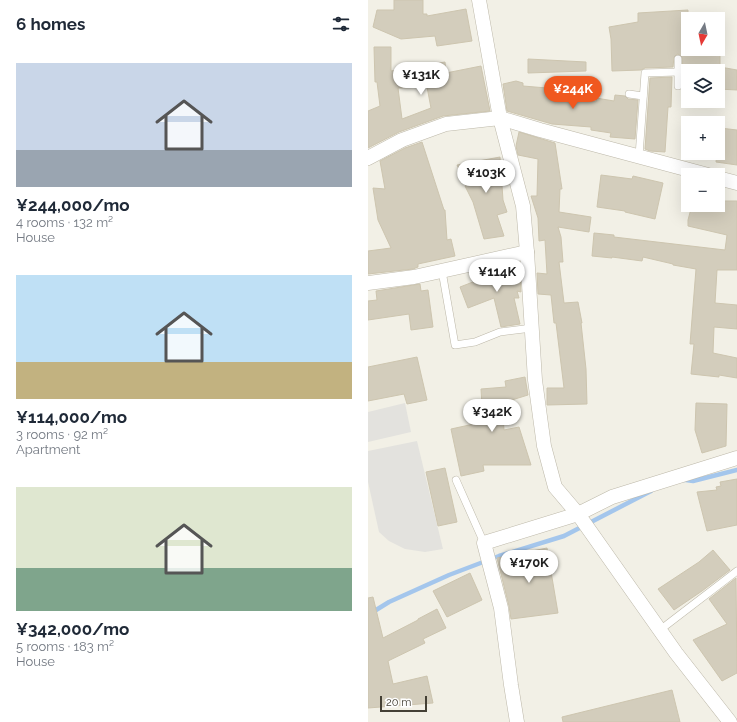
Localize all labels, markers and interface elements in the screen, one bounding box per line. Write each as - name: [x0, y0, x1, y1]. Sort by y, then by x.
- north arrow: [681, 12, 725, 56]
- map controls: [681, 12, 725, 212]
- icon: filters: [330, 13, 352, 35]
- text: 6 homes: [16, 14, 85, 34]
- pin: ¥131K: [393, 62, 449, 96]
- button: layers: [681, 64, 725, 108]
- text: ¥131K: [402, 67, 440, 82]
- pin: ¥244K: [545, 76, 601, 110]
- text: ¥244K: [553, 81, 593, 96]
- icon: home: [148, 89, 220, 161]
- button: +: [681, 116, 725, 160]
- pin: ¥103K: [458, 160, 514, 194]
- text: ¥103K: [466, 165, 506, 180]
- button: −: [681, 168, 725, 212]
- text: ¥244,000/mo: [16, 195, 130, 215]
- text: 4 rooms · 132 m²: [16, 215, 113, 230]
- text: House: [16, 230, 55, 245]
- pin: ¥114K: [469, 259, 525, 293]
- text: ¥114K: [478, 264, 516, 279]
- icon: home: [148, 301, 220, 373]
- pin: ¥342K: [464, 399, 520, 433]
- text: ¥342K: [472, 404, 512, 419]
- text: ¥114,000/mo: [16, 407, 127, 427]
- text: 3 rooms · 92 m²: [16, 427, 108, 442]
- text: Apartment: [16, 442, 80, 457]
- icon: home: [148, 513, 220, 585]
- pin: ¥170K: [501, 550, 557, 584]
- text: ¥170K: [509, 555, 549, 570]
- text: ¥342,000/mo: [16, 619, 129, 639]
- text: 5 rooms · 183 m²: [16, 639, 114, 654]
- text: House: [16, 654, 55, 669]
- scale bar: [380, 694, 427, 713]
- text: 20 m: [386, 696, 411, 709]

